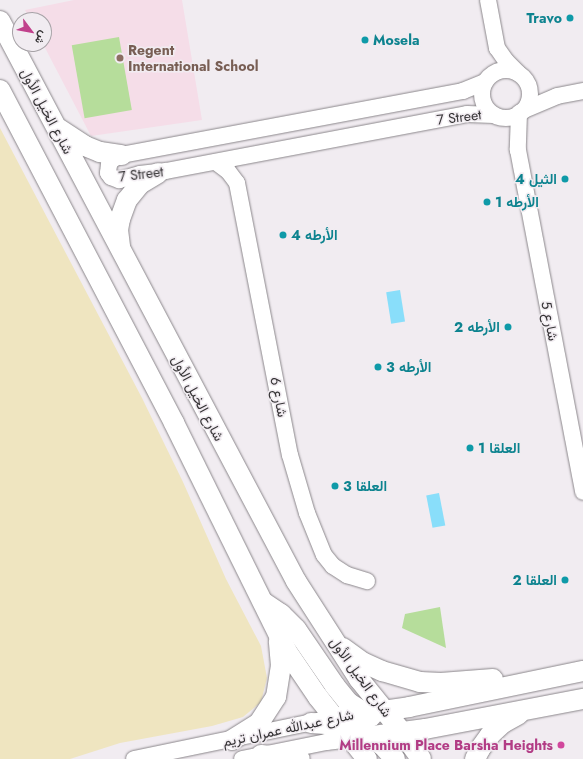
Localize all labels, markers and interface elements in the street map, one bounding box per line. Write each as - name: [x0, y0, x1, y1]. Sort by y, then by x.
- place label: Travo: [527, 10, 562, 26]
- north arrow: [12, 12, 52, 52]
- marker: Travo: [565, 13, 575, 23]
- text: ش: [31, 28, 52, 48]
- place label: Mosela: [373, 32, 419, 48]
- marker: Mosela: [360, 35, 370, 45]
- place label: Regent International School: [128, 42, 258, 74]
- marker: Regent International School: [115, 53, 125, 63]
- street label: شارع الخيل الأول: [17, 65, 77, 157]
- street label: 7 Street: [436, 106, 482, 128]
- street label: 7 Street: [118, 163, 164, 185]
- place label: الثيل 4: [515, 171, 557, 187]
- marker: الثيل 4: [560, 174, 570, 184]
- place label: الأرطه 1: [495, 194, 539, 210]
- marker: الأرطه 1: [482, 197, 492, 207]
- place label: الأرطه 4: [291, 227, 338, 243]
- marker: الأرطه 4: [278, 230, 288, 240]
- street label: شارع 5: [538, 300, 562, 342]
- place label: الأرطه 2: [454, 319, 500, 335]
- marker: الأرطه 2: [503, 322, 513, 332]
- street label: شارع الخيل الأول: [168, 352, 228, 444]
- place label: الأرطه 3: [386, 359, 431, 375]
- marker: الأرطه 3: [373, 362, 383, 372]
- street label: شارع 6: [267, 376, 291, 418]
- place label: العلقا 1: [478, 440, 520, 456]
- marker: العلقا 1: [465, 443, 475, 453]
- place label: العلقا 3: [343, 478, 387, 494]
- marker: العلقا 3: [330, 481, 340, 491]
- place label: العلقا 2: [512, 572, 557, 588]
- marker: العلقا 2: [560, 575, 570, 585]
- street label: شارع الخيل الأول: [326, 634, 396, 720]
- street label: شارع عبدالله عمران تريم: [221, 706, 355, 750]
- place label: Millennium Place Barsha Heights: [339, 737, 553, 753]
- marker: Millennium Place Barsha Heights: [556, 740, 566, 750]

